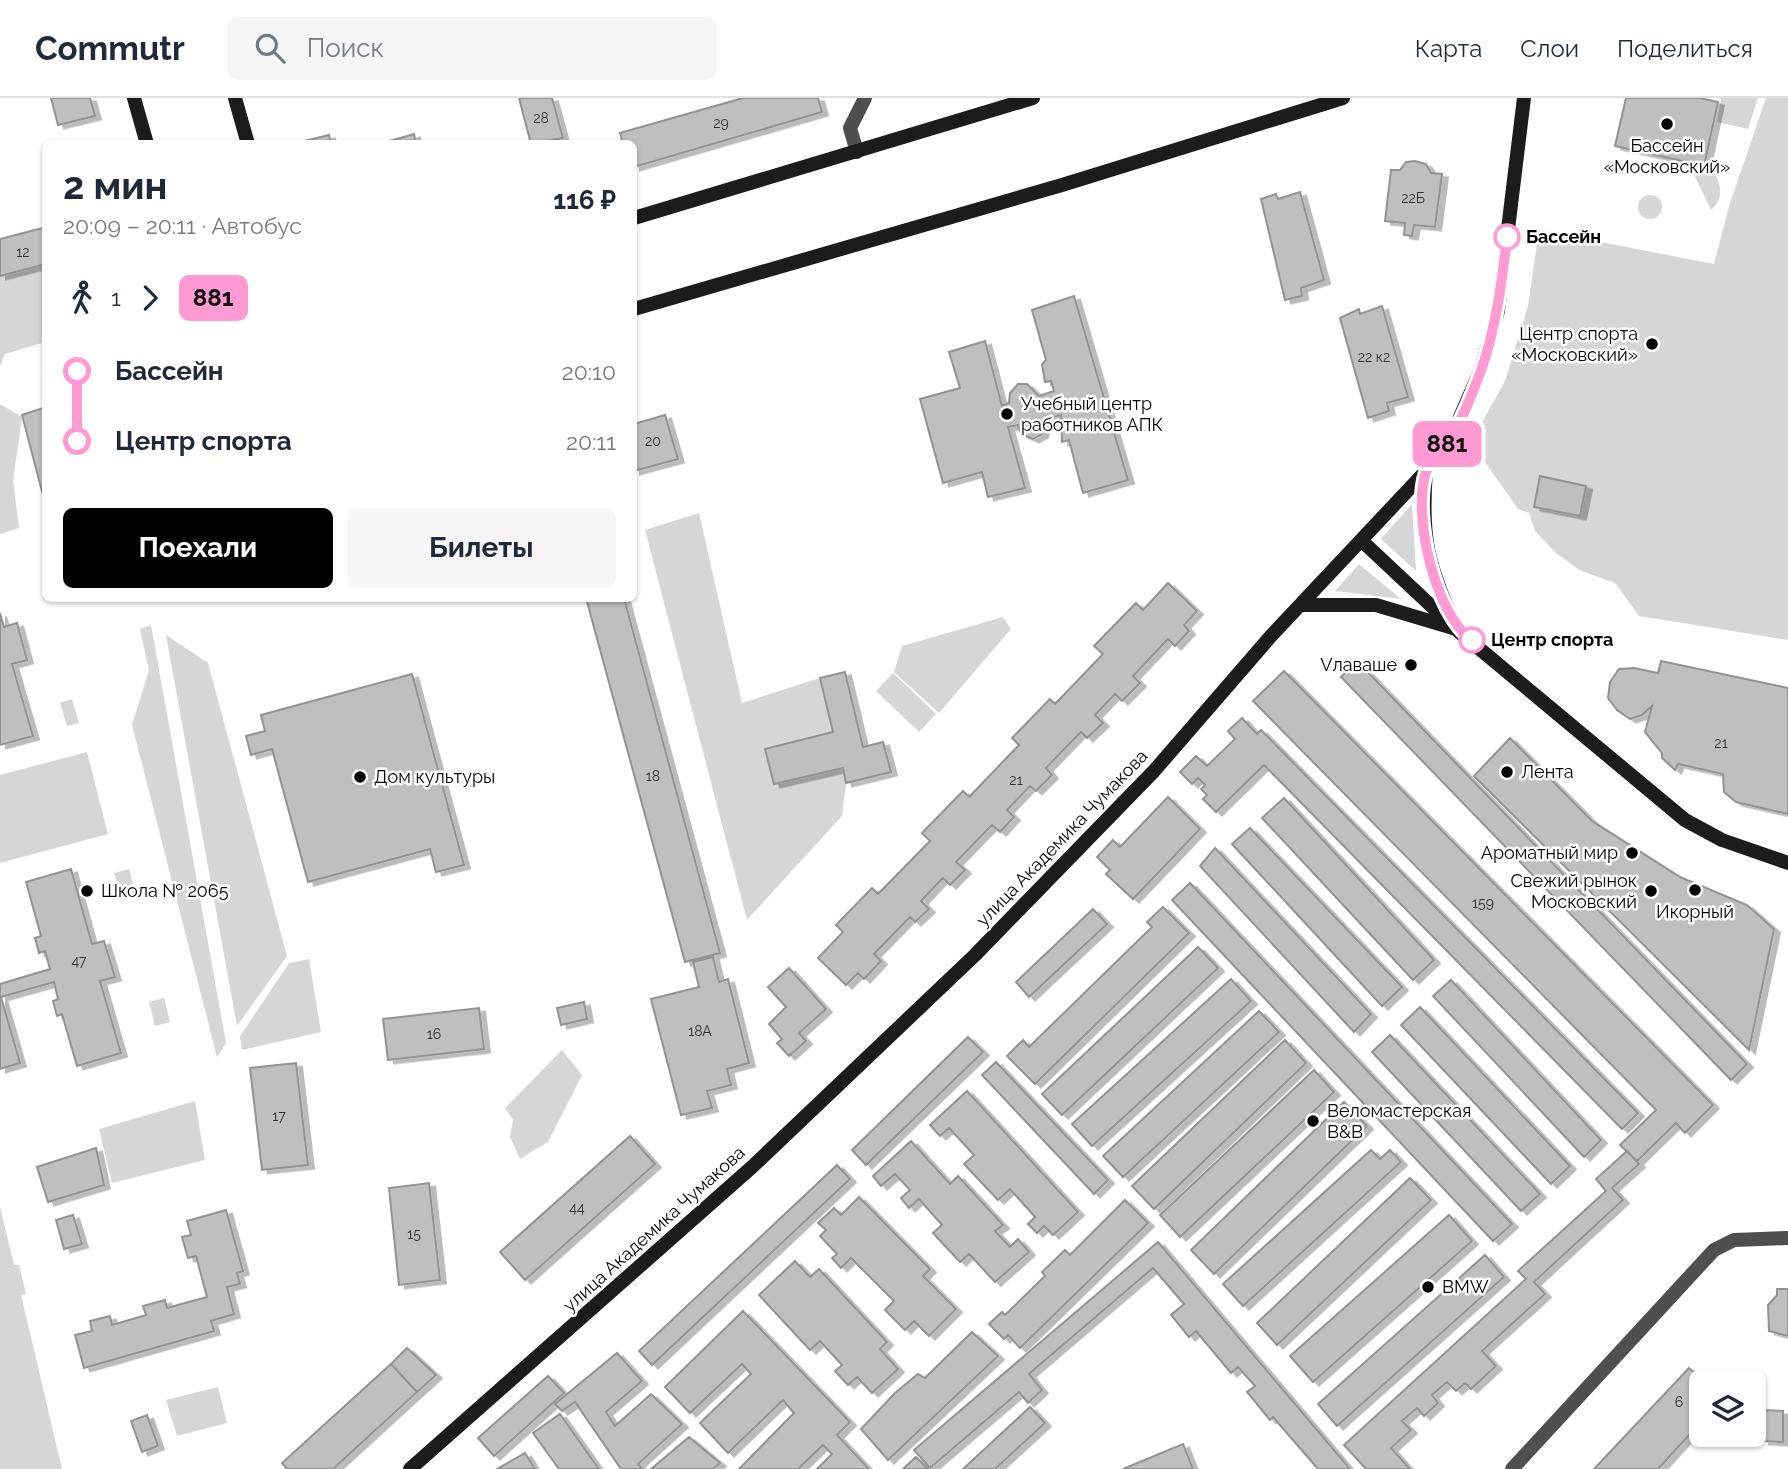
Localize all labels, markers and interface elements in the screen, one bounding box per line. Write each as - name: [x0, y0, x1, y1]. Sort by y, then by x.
- search box: [227, 17, 717, 80]
- text: Commutr: [35, 29, 185, 68]
- icon: search: [251, 29, 289, 67]
- text: Поиск: [307, 33, 384, 63]
- text: Карта: [1415, 34, 1482, 63]
- text: Слои: [1520, 34, 1579, 63]
- text: Поделиться: [1617, 34, 1753, 63]
- house number: 28: [533, 110, 549, 126]
- house number: 29: [713, 115, 729, 131]
- marker: Бассейн «Московский»: [1659, 116, 1675, 132]
- place label: Бассейн «Московский»: [1604, 135, 1730, 177]
- text: 2 мин: [63, 163, 168, 208]
- text: 116 ₽: [553, 185, 616, 215]
- house number: 22Б: [1401, 190, 1425, 206]
- text: 20:09 – 20:11 · Автобус: [63, 212, 302, 239]
- marker: Бассейн: [1494, 224, 1520, 250]
- place label: Бассейн: [1526, 226, 1601, 247]
- house number: 12: [16, 244, 30, 260]
- icon: walk: [63, 279, 101, 317]
- icon: forward: [131, 279, 169, 317]
- text: 881: [193, 283, 234, 312]
- text: 1: [111, 284, 121, 311]
- place label: Центр спорта «Московский»: [1511, 323, 1638, 365]
- marker: Центр спорта «Московский»: [1644, 336, 1660, 352]
- house number: 22 к2: [1358, 349, 1390, 365]
- text: Бассейн: [115, 356, 224, 386]
- text: 20:10: [562, 358, 616, 385]
- place label: Учебный центр работников АПК: [1021, 393, 1163, 435]
- marker: Учебный центр работников АПК: [999, 406, 1015, 422]
- line badge: 881: [1407, 421, 1487, 467]
- text: Центр спорта: [115, 426, 292, 456]
- text: 20:11: [566, 428, 616, 455]
- text: 881: [1427, 429, 1467, 458]
- house number: 20: [645, 433, 661, 449]
- button: Поехали: [63, 508, 333, 588]
- button: Билеты: [347, 508, 616, 588]
- marker: Центр спорта: [1459, 627, 1485, 653]
- place label: Центр спорта: [1491, 629, 1613, 650]
- place label: Vлаваше: [1320, 654, 1397, 675]
- marker: Vлаваше: [1403, 657, 1419, 673]
- house number: 21: [1714, 735, 1728, 751]
- street label: улица Академика Чумакова: [972, 745, 1152, 930]
- place label: Лента: [1521, 761, 1574, 782]
- marker: Лента: [1499, 764, 1515, 780]
- place label: Дом культуры: [374, 766, 495, 787]
- house number: 18: [646, 768, 660, 784]
- marker: Дом культуры: [352, 769, 368, 785]
- house number: 21: [1009, 772, 1023, 788]
- place label: Ароматный мир: [1481, 842, 1618, 863]
- marker: Ароматный мир: [1624, 845, 1640, 861]
- place label: Свежий рынок Московский: [1510, 870, 1637, 912]
- place label: Школа № 2065: [101, 880, 229, 901]
- marker: Икорный: [1687, 882, 1703, 898]
- marker: Школа № 2065: [79, 883, 95, 899]
- marker: Свежий рынок Московский: [1643, 883, 1659, 899]
- house number: 159: [1472, 895, 1494, 911]
- place label: Икорный: [1656, 901, 1734, 922]
- house number: 47: [71, 953, 87, 969]
- house number: 18А: [688, 1023, 712, 1039]
- house number: 16: [427, 1026, 441, 1042]
- place label: Веломастерская B&B: [1327, 1100, 1471, 1142]
- house number: 17: [272, 1108, 286, 1124]
- marker: Веломастерская B&B: [1305, 1113, 1321, 1129]
- street label: улица Академика Чумакова: [559, 1142, 749, 1316]
- house number: 44: [569, 1200, 585, 1216]
- house number: 15: [407, 1226, 421, 1242]
- place label: BMW: [1442, 1276, 1489, 1297]
- marker: BMW: [1420, 1279, 1436, 1295]
- map controls: [1689, 1370, 1766, 1447]
- button: layers: [1689, 1370, 1766, 1447]
- house number: 6: [1675, 1394, 1683, 1410]

